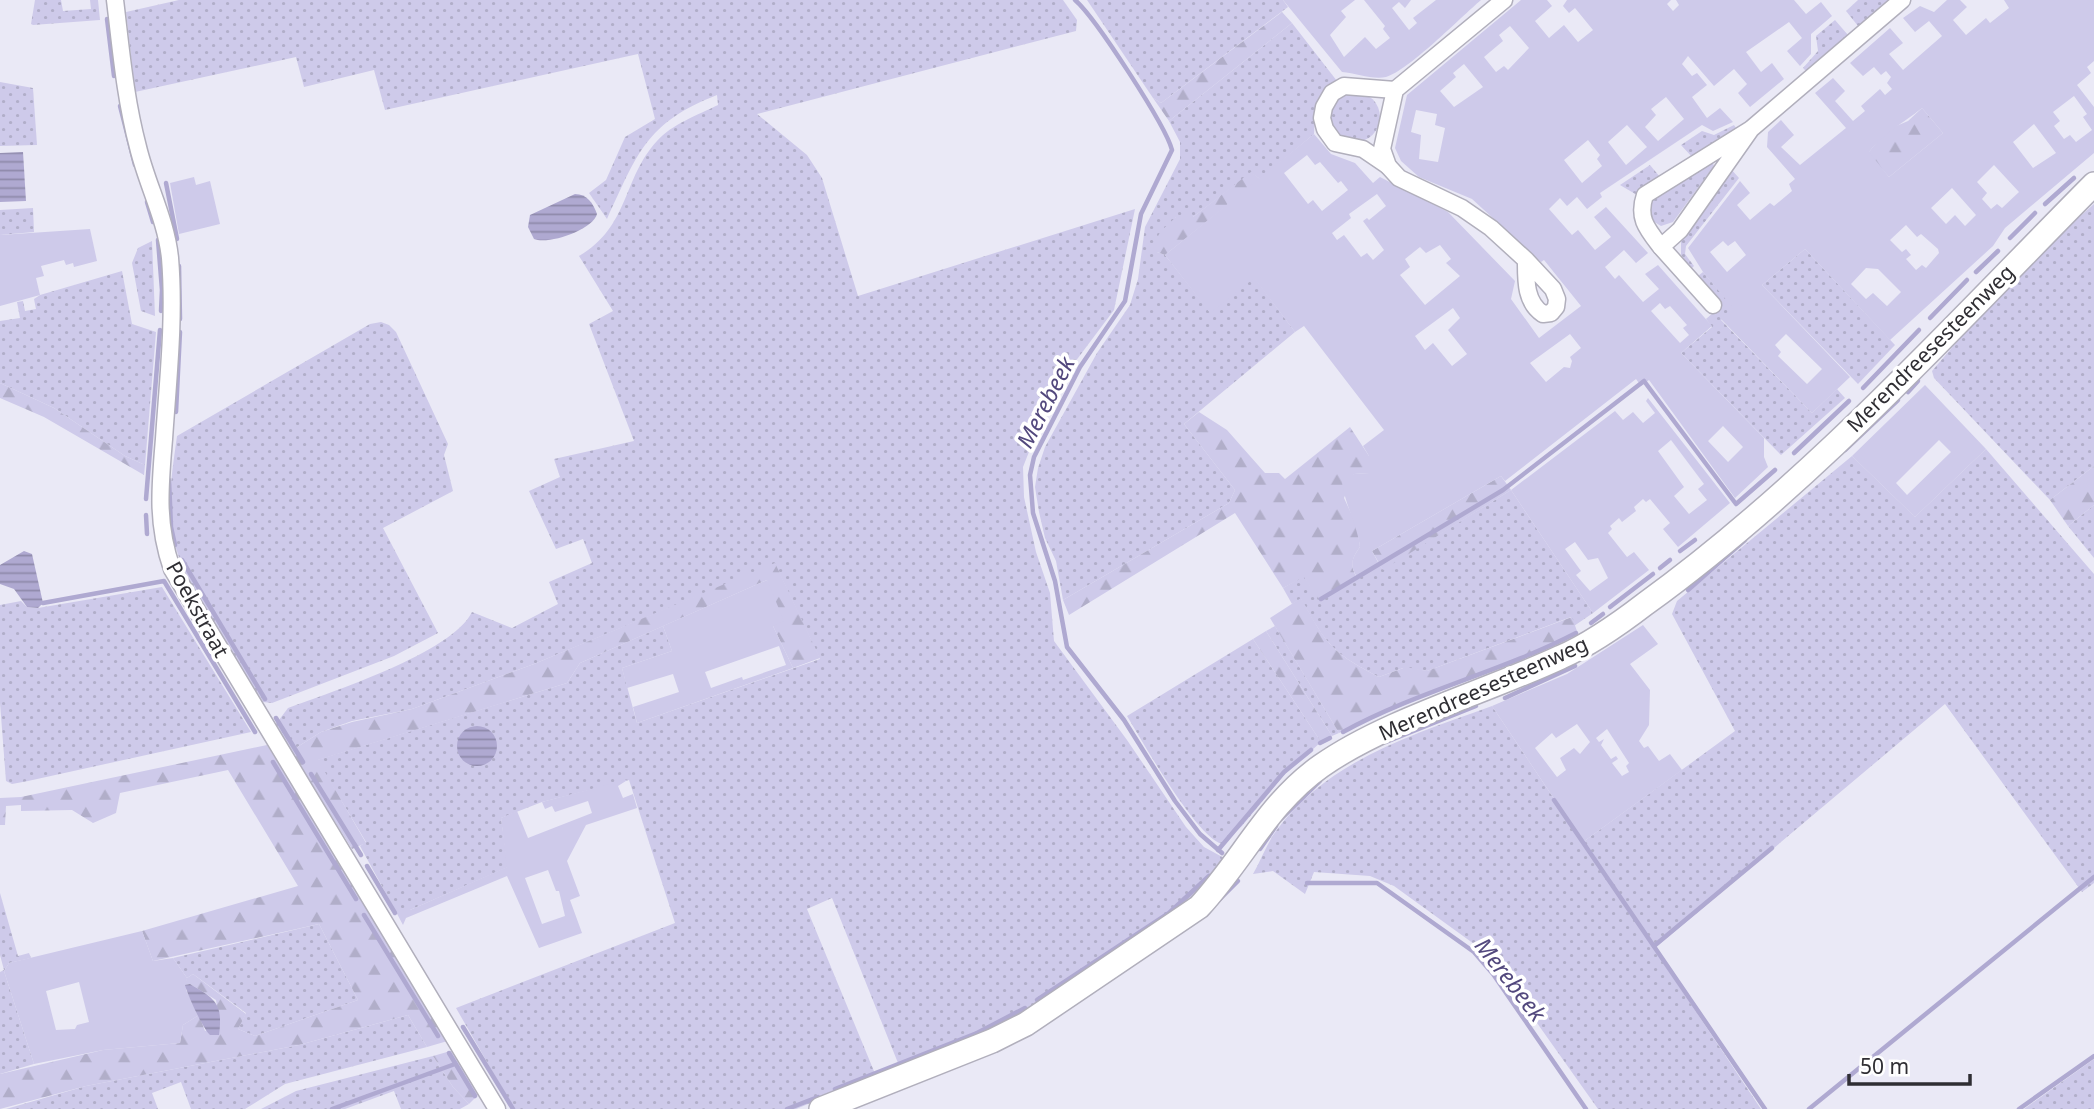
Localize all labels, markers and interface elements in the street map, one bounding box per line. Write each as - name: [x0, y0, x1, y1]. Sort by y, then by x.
- street label: Merendreesesteenweg: [1840, 258, 2020, 438]
- water label: Merebeek: [1008, 349, 1082, 453]
- street label: Poekstraat: [160, 556, 236, 662]
- street label: Merendreesesteenweg: [1374, 629, 1592, 747]
- water label: Merebeek: [1468, 930, 1555, 1029]
- scale bar: [1849, 1042, 1970, 1086]
- text: 50 m: [1860, 1052, 1909, 1080]

